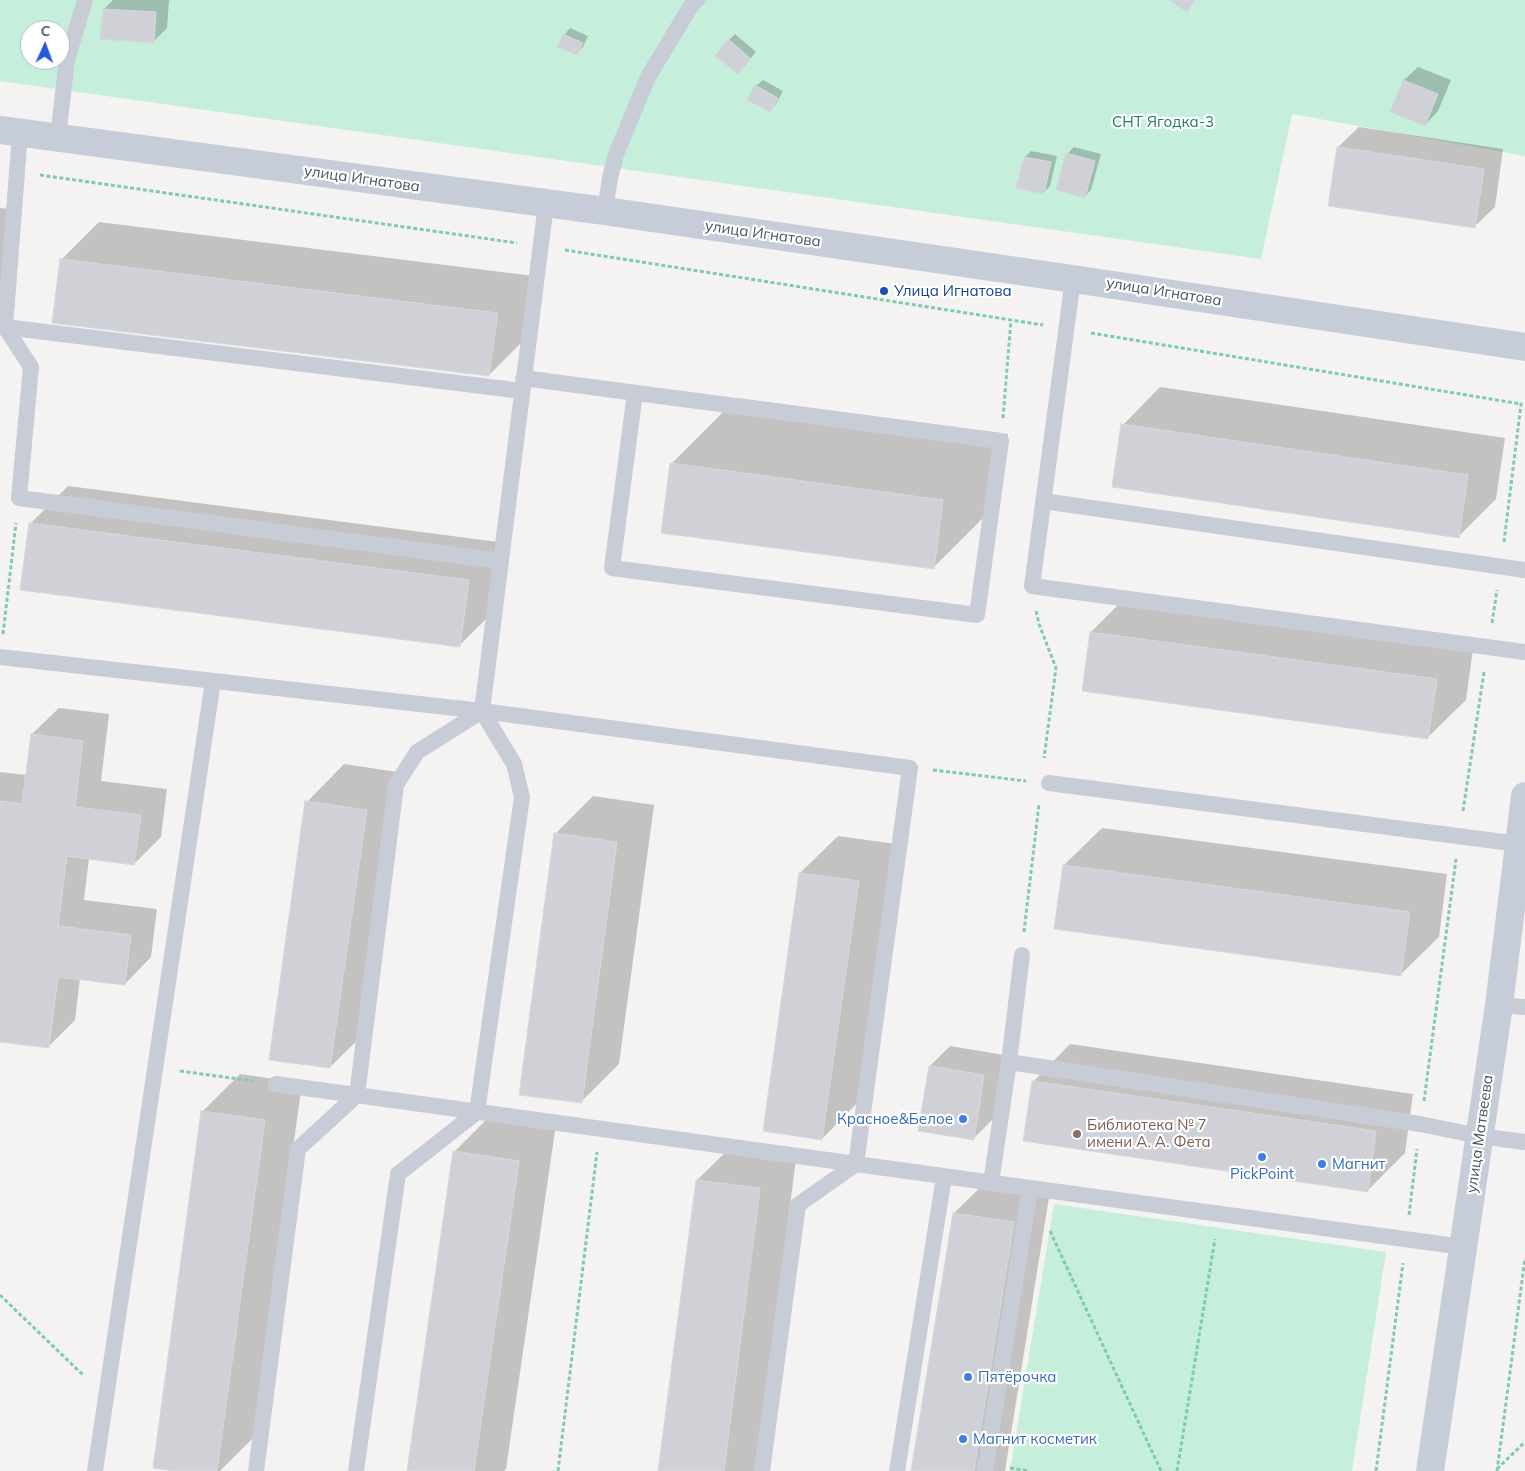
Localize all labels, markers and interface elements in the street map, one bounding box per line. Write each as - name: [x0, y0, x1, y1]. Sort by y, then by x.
- north arrow: [20, 20, 70, 70]
- text: С: [40, 22, 51, 40]
- park label: СНТ Ягодка-3: [1112, 113, 1214, 131]
- street label: улица Игнатова: [303, 162, 421, 196]
- street label: улица Игнатова: [704, 217, 822, 251]
- street label: улица Игнатова: [1105, 274, 1223, 310]
- place label: Улица Игнатова: [894, 282, 1012, 300]
- marker: Улица Игнатова: [878, 285, 890, 297]
- street label: улица Матвеева: [1463, 1074, 1497, 1194]
- place label: Красное&Белое: [837, 1110, 953, 1128]
- marker: Красное&Белое: [957, 1113, 969, 1125]
- place label: Библиотека № 7 имени А. А. Фета: [1087, 1116, 1211, 1151]
- marker: Библиотека № 7 имени А. А. Фета: [1071, 1128, 1083, 1140]
- marker: PickPoint: [1256, 1151, 1268, 1163]
- place label: Магнит: [1332, 1155, 1385, 1173]
- marker: Магнит: [1316, 1158, 1328, 1170]
- place label: PickPoint: [1230, 1165, 1294, 1183]
- place label: Пятёрочка: [978, 1368, 1056, 1386]
- marker: Пятёрочка: [962, 1371, 974, 1383]
- place label: Магнит косметик: [973, 1430, 1097, 1448]
- marker: Магнит косметик: [957, 1433, 969, 1445]

